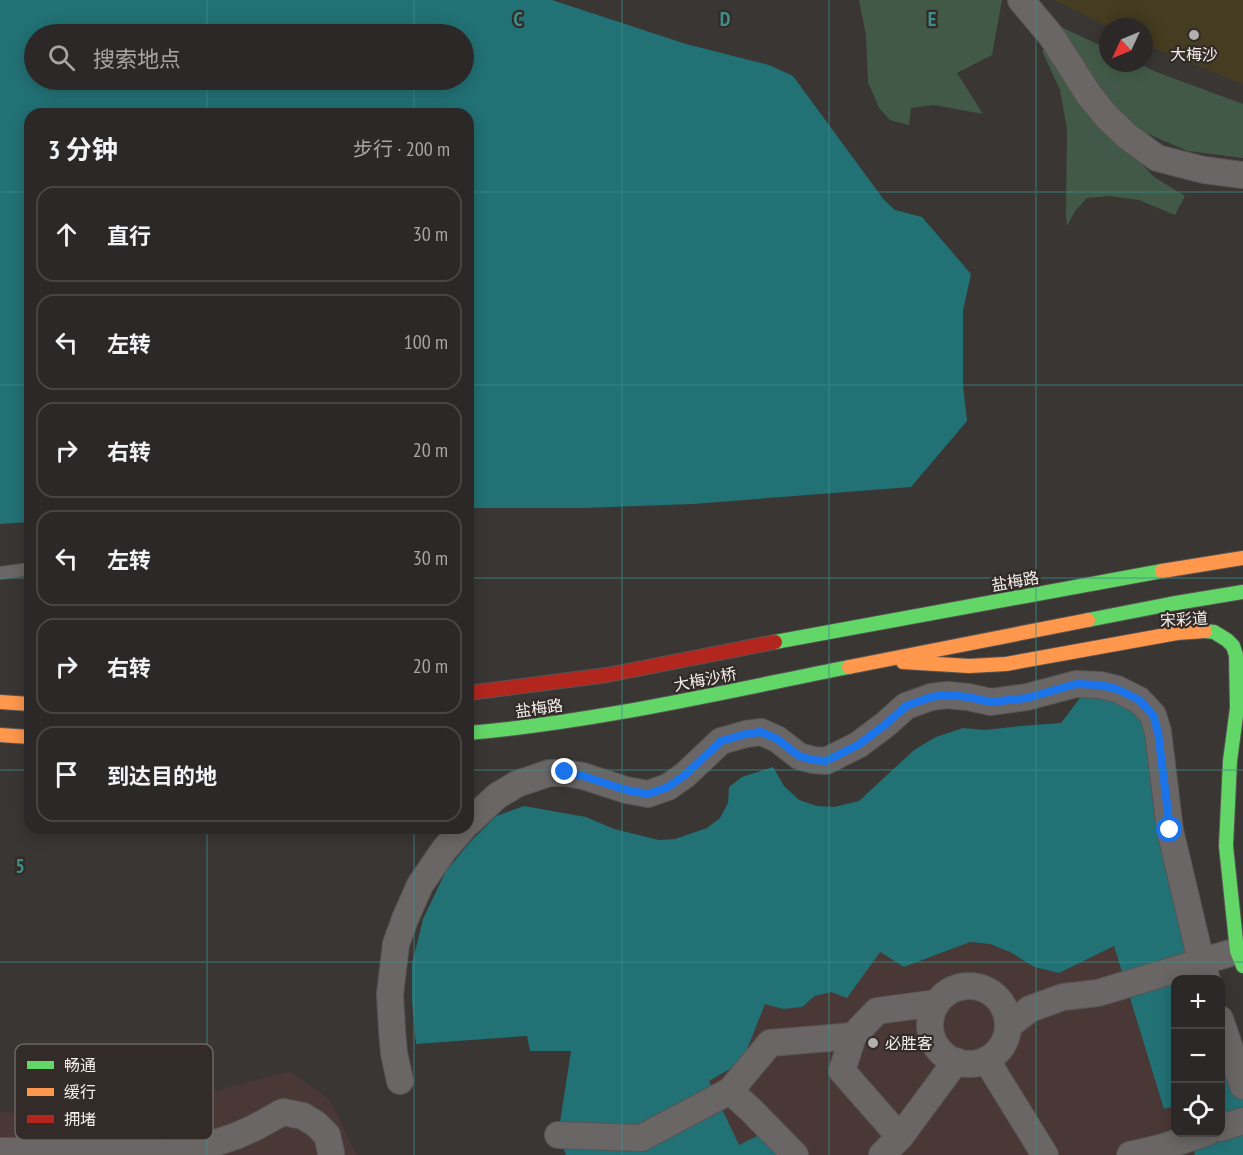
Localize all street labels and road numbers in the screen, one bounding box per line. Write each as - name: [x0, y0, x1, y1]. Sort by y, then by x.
- street label: 盐梅路: [990, 567, 1040, 595]
- street label: 宋彩道: [1160, 608, 1208, 630]
- street label: 大梅沙桥: [672, 663, 738, 695]
- street label: 盐梅路: [514, 695, 564, 721]

